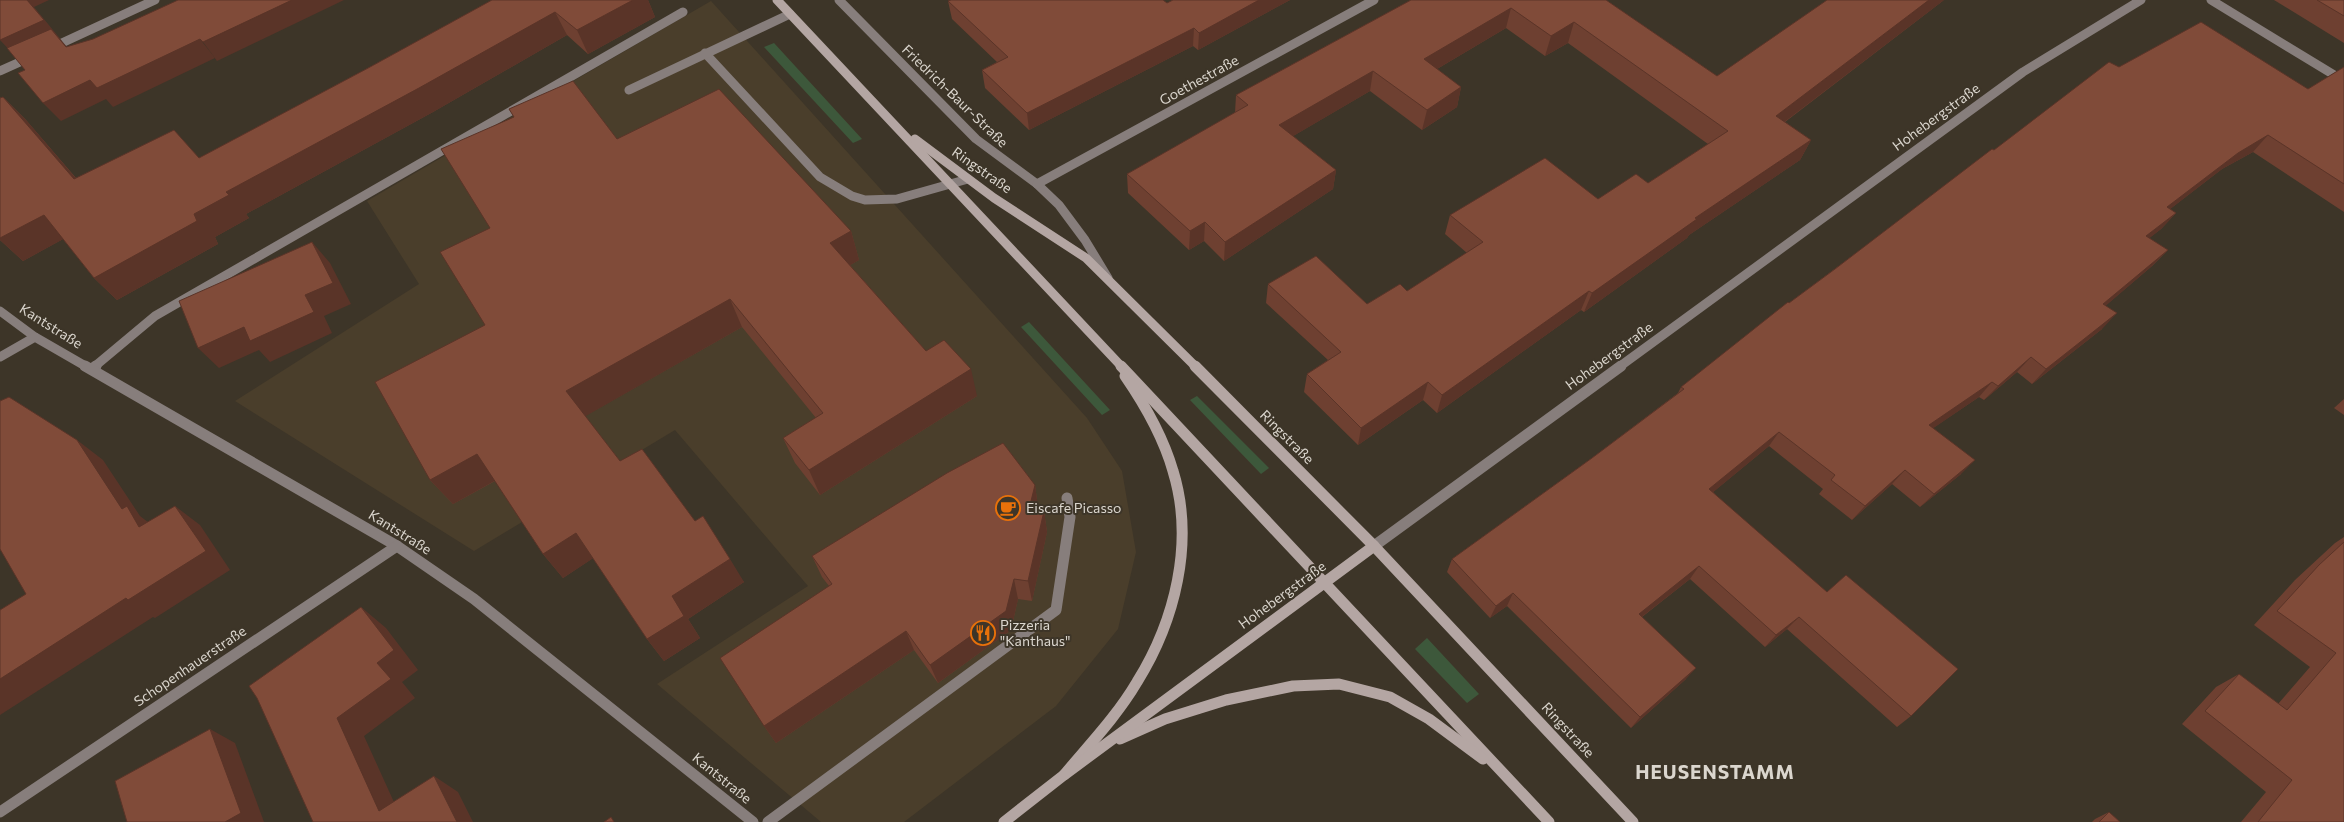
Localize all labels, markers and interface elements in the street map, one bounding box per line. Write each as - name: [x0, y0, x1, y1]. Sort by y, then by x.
- street label: Friedrich-Baur-Straße: [899, 41, 1012, 151]
- street label: Goethestraße: [1156, 51, 1241, 108]
- street label: Hohebergstraße: [1889, 79, 1983, 154]
- street label: Ringstraße: [949, 143, 1016, 196]
- street label: Kantstraße: [17, 300, 86, 352]
- street label: Hohebergstraße: [1562, 318, 1656, 393]
- street label: Ringstraße: [1257, 406, 1318, 467]
- cafe icon: Eiscafe Picasso: [995, 495, 1021, 521]
- place label: Eiscafe Picasso: [1026, 499, 1122, 516]
- street label: Kantstraße: [366, 506, 435, 558]
- street label: Hohebergstraße: [1235, 557, 1329, 632]
- place label: Pizzeria "Kanthaus": [1000, 616, 1070, 649]
- restaurant icon: Pizzeria "Kanthaus": [970, 620, 996, 646]
- street label: Schopenhauerstraße: [130, 622, 249, 709]
- street label: Ringstraße: [1539, 699, 1598, 761]
- street label: Kantstraße: [689, 749, 755, 807]
- district label: HEUSENSTAMM: [1635, 760, 1795, 783]

